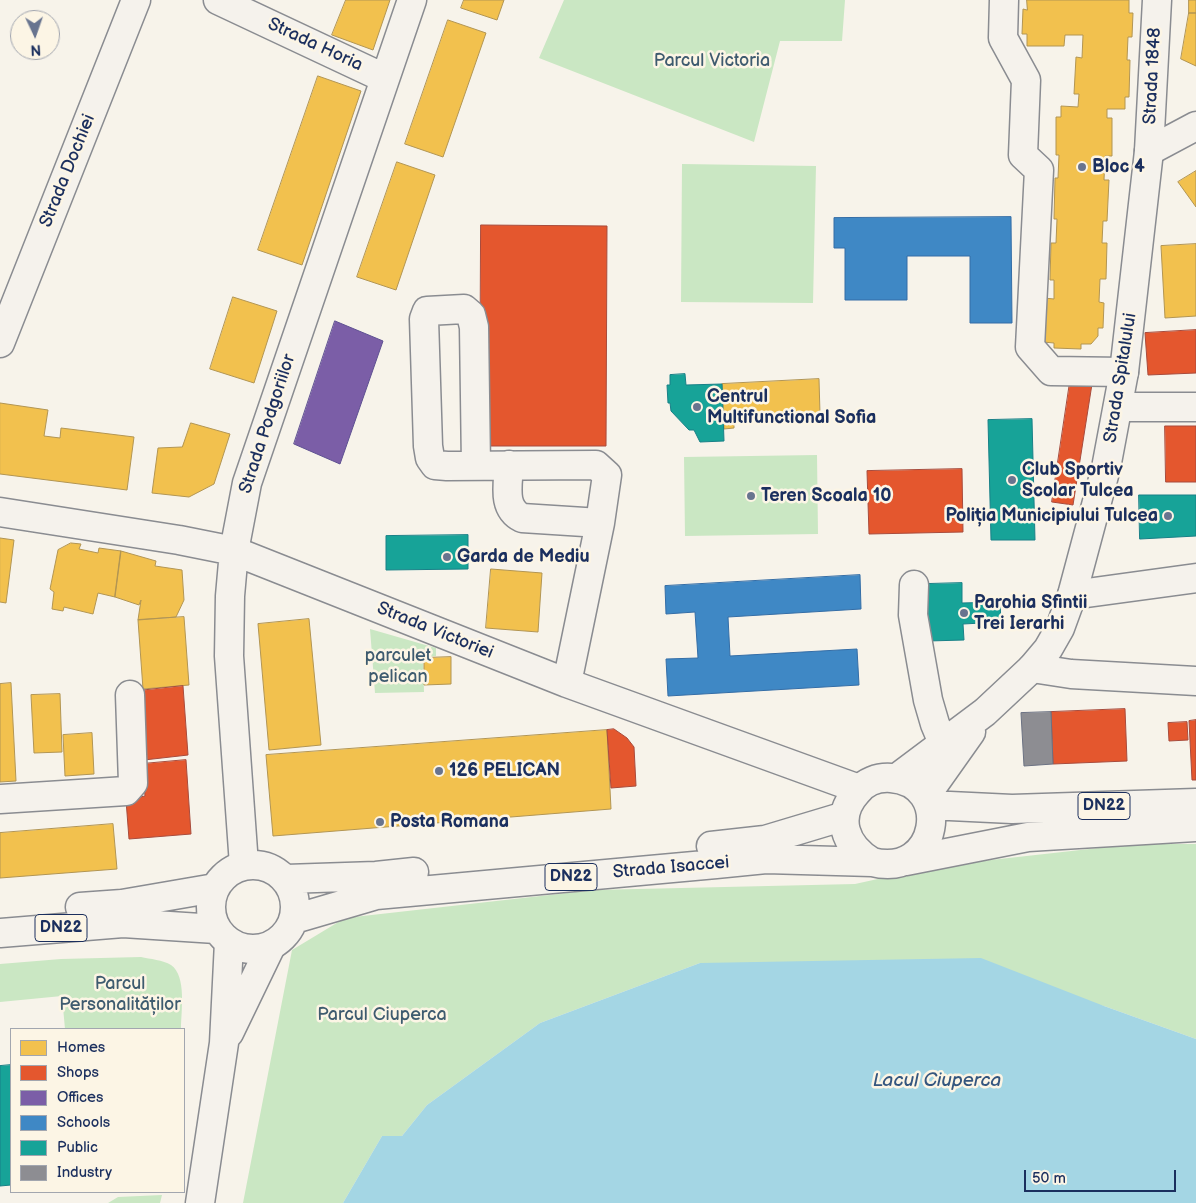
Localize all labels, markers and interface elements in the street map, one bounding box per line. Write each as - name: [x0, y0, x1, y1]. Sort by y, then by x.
- north arrow: [10, 10, 60, 60]
- street label: Strada Horia: [264, 14, 366, 76]
- street label: Strada 1848: [1140, 27, 1166, 125]
- text: N: [30, 41, 41, 58]
- park label: Parcul Victoria: [654, 50, 770, 72]
- street label: Strada Dochiei: [36, 111, 100, 231]
- place label: Bloc 4: [1092, 156, 1145, 178]
- marker: Bloc 4: [1076, 161, 1088, 173]
- street label: Strada Spitalului: [1100, 312, 1142, 444]
- street label: Strada Podgoriilor: [235, 352, 301, 496]
- place label: Centrul Multifunctional Sofia: [707, 386, 876, 428]
- marker: Centrul Multifunctional Sofia: [691, 401, 703, 413]
- place label: Club Sportiv Scolar Tulcea: [1022, 459, 1134, 502]
- marker: Club Sportiv Scolar Tulcea: [1006, 474, 1018, 486]
- place label: Teren Scoala 10: [761, 485, 891, 507]
- marker: Teren Scoala 10: [745, 490, 757, 502]
- place label: Poliția Municipiului Tulcea: [945, 505, 1158, 527]
- marker: Poliția Municipiului Tulcea: [1162, 510, 1174, 522]
- place label: Garda de Mediu: [457, 546, 590, 568]
- marker: Garda de Mediu: [441, 551, 453, 563]
- place label: Parohia Sfintii Trei Ierarhi: [974, 592, 1087, 634]
- street label: Strada Victoriei: [374, 598, 496, 664]
- marker: Parohia Sfintii Trei Ierarhi: [958, 607, 970, 619]
- park label: parculet pelican: [365, 645, 431, 688]
- place label: 126 PELICAN: [449, 760, 560, 782]
- marker: 126 PELICAN: [433, 765, 445, 777]
- road number: DN22: [1078, 792, 1130, 819]
- place label: Posta Romana: [390, 811, 509, 833]
- marker: Posta Romana: [374, 816, 386, 828]
- street label: Strada Isaccei: [612, 852, 730, 884]
- road number: DN22: [545, 864, 597, 890]
- road number: DN22: [35, 914, 87, 941]
- park label: Parcul Personalităților: [59, 973, 181, 1016]
- park label: Parcul Ciuperca: [317, 1004, 447, 1026]
- legend: [10, 1028, 185, 1193]
- text: Homes: [57, 1038, 105, 1057]
- text: Shops: [57, 1063, 99, 1082]
- water label: Lacul Ciuperca: [873, 1070, 1001, 1092]
- text: Offices: [57, 1088, 103, 1107]
- text: Schools: [57, 1113, 110, 1132]
- text: Public: [57, 1138, 98, 1157]
- scale bar: [1026, 1160, 1178, 1192]
- text: Industry: [57, 1163, 112, 1182]
- text: 50 m: [1032, 1169, 1066, 1188]

